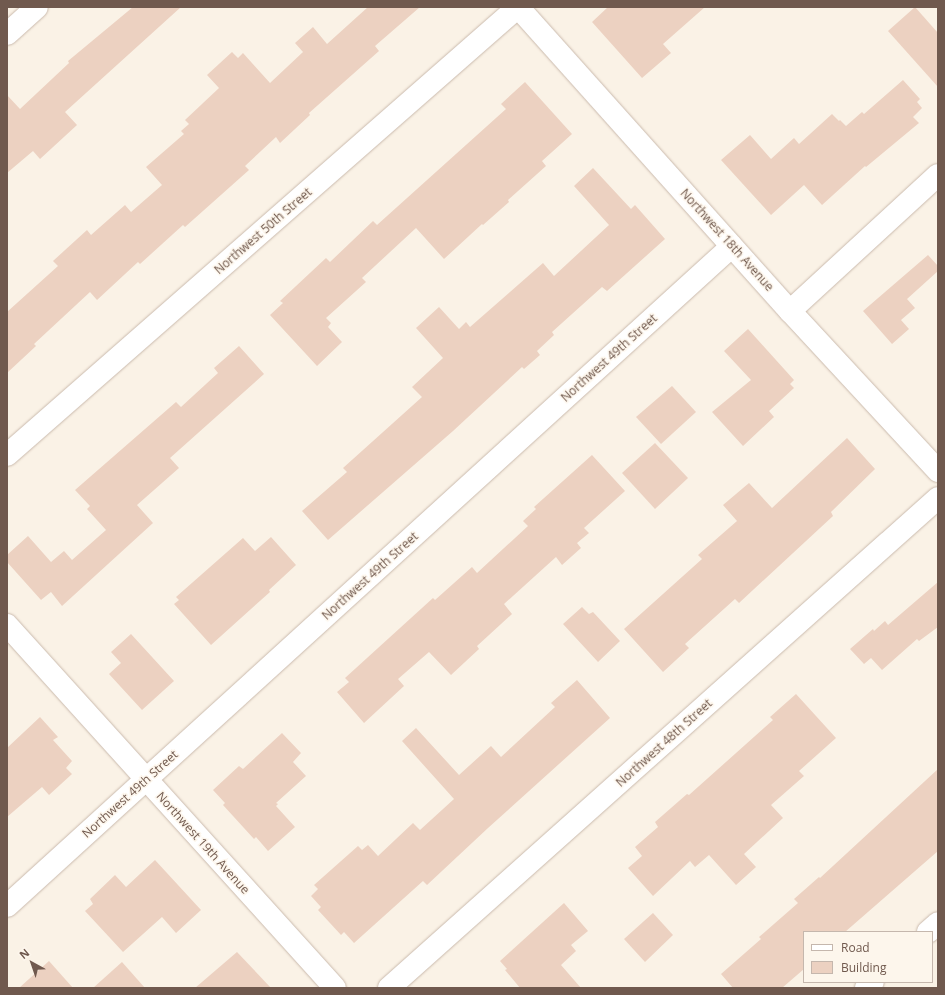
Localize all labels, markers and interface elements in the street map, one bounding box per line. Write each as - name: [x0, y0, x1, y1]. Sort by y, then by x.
- street label: Northwest 50th Street: [212, 185, 314, 277]
- street label: Northwest 18th Avenue: [677, 186, 777, 294]
- street label: Northwest 49th Street: [558, 311, 660, 405]
- street label: Northwest 49th Street: [319, 529, 421, 623]
- street label: Northwest 48th Street: [613, 696, 715, 790]
- street label: Northwest 49th Street: [79, 747, 181, 841]
- street label: Northwest 19th Avenue: [153, 789, 253, 897]
- legend: [803, 931, 933, 983]
- text: Road: [841, 939, 870, 956]
- north arrow: [12, 943, 52, 983]
- text: N: [16, 945, 32, 962]
- text: Building: [841, 959, 886, 976]

